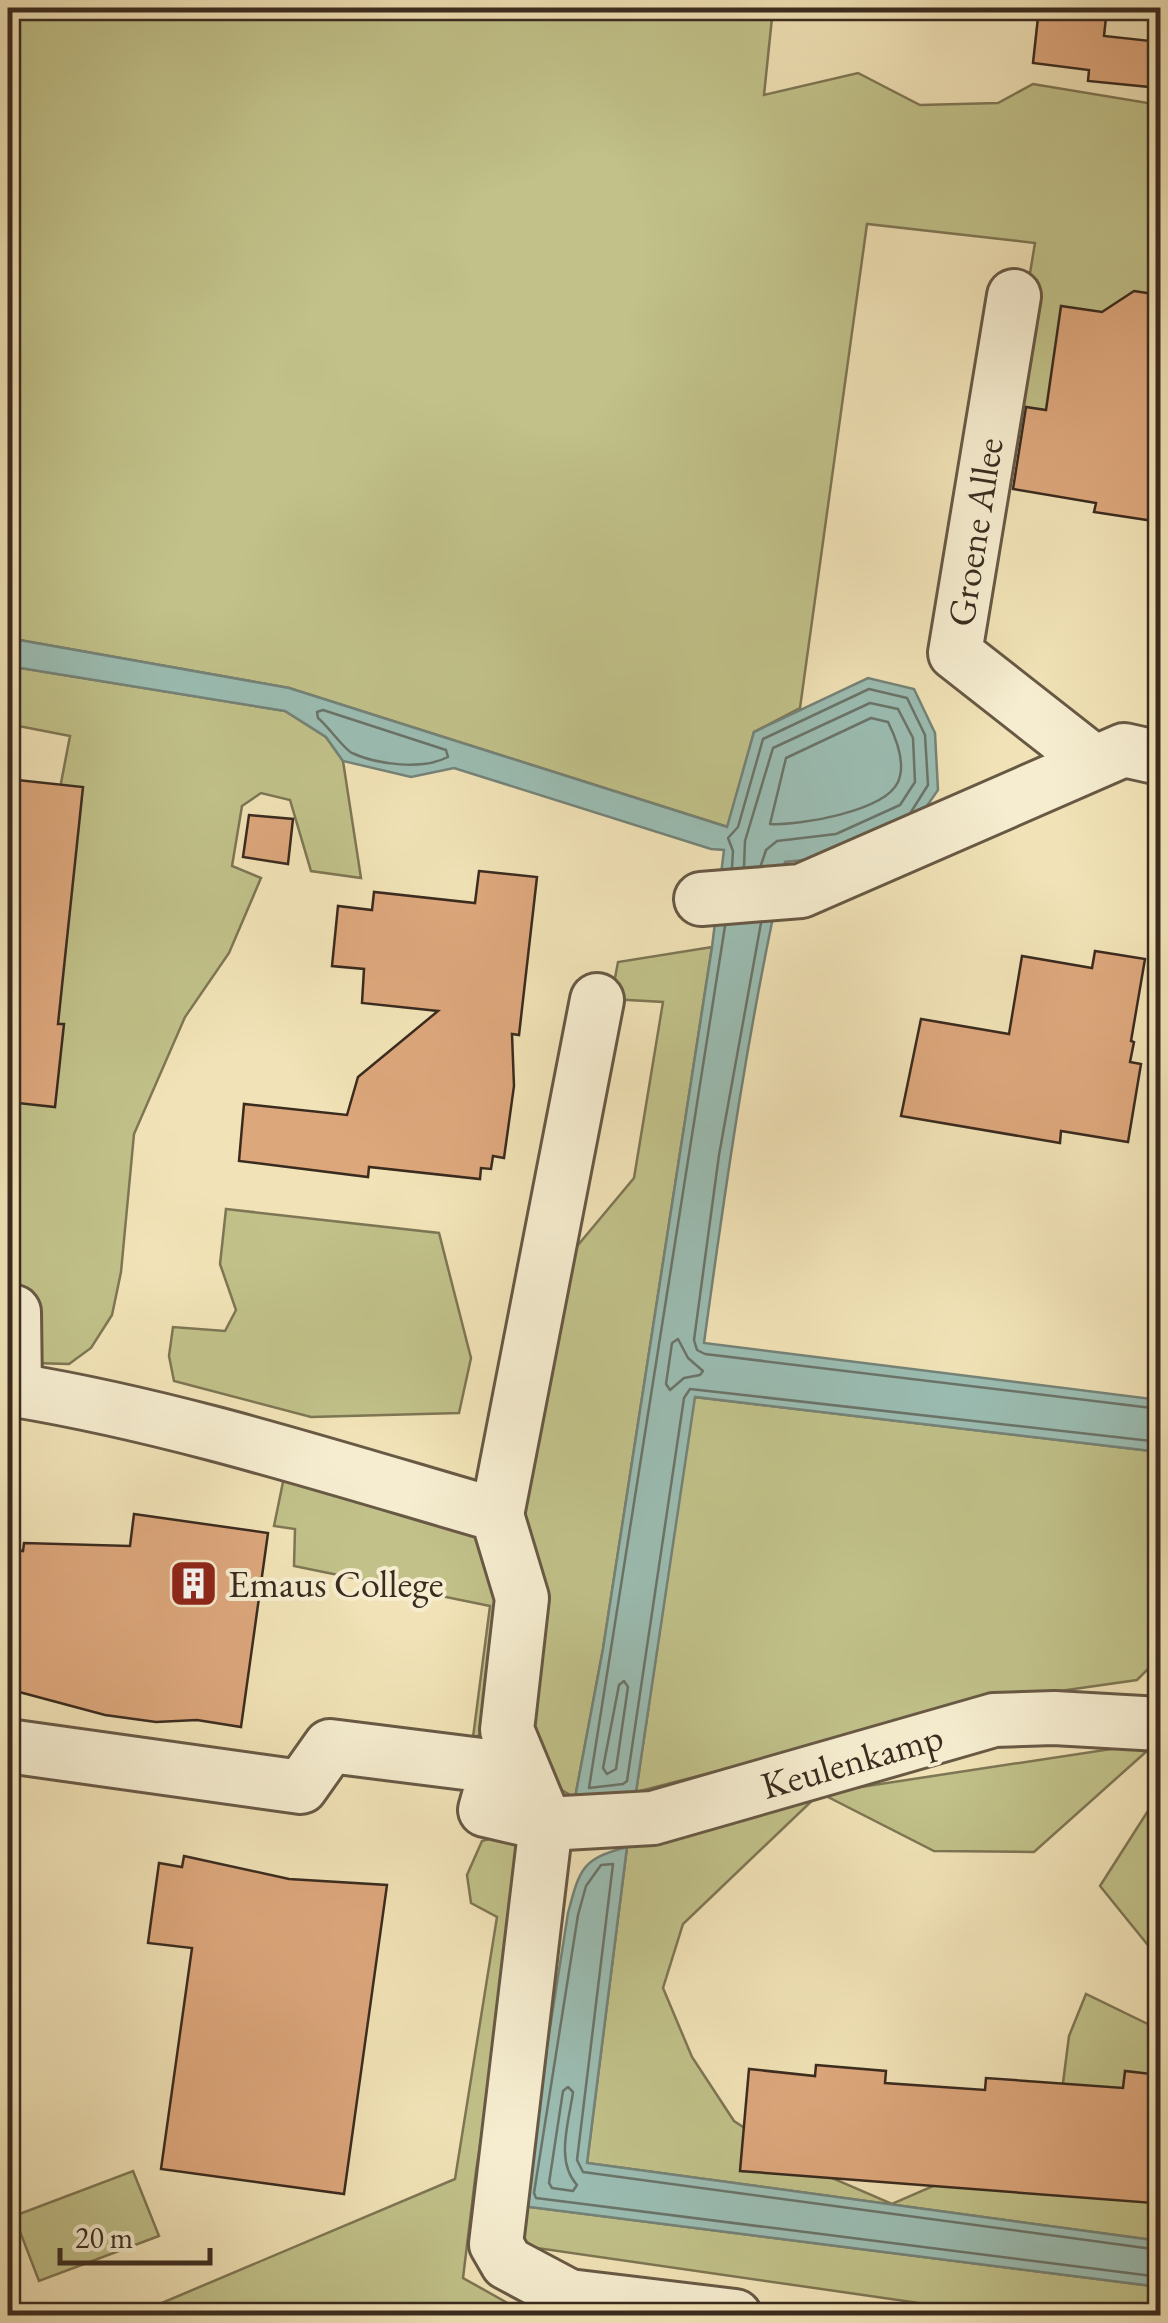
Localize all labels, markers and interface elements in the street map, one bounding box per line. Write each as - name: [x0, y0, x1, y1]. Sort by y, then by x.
- street label: Groene Allee: [935, 434, 1014, 630]
- building icon: Emaus College: [167, 1558, 219, 1610]
- place label: Emaus College: [228, 1559, 444, 1608]
- street label: Keulenkamp: [755, 1711, 948, 1810]
- scale bar: [60, 2203, 210, 2265]
- text: 20 m: [75, 2218, 133, 2257]

